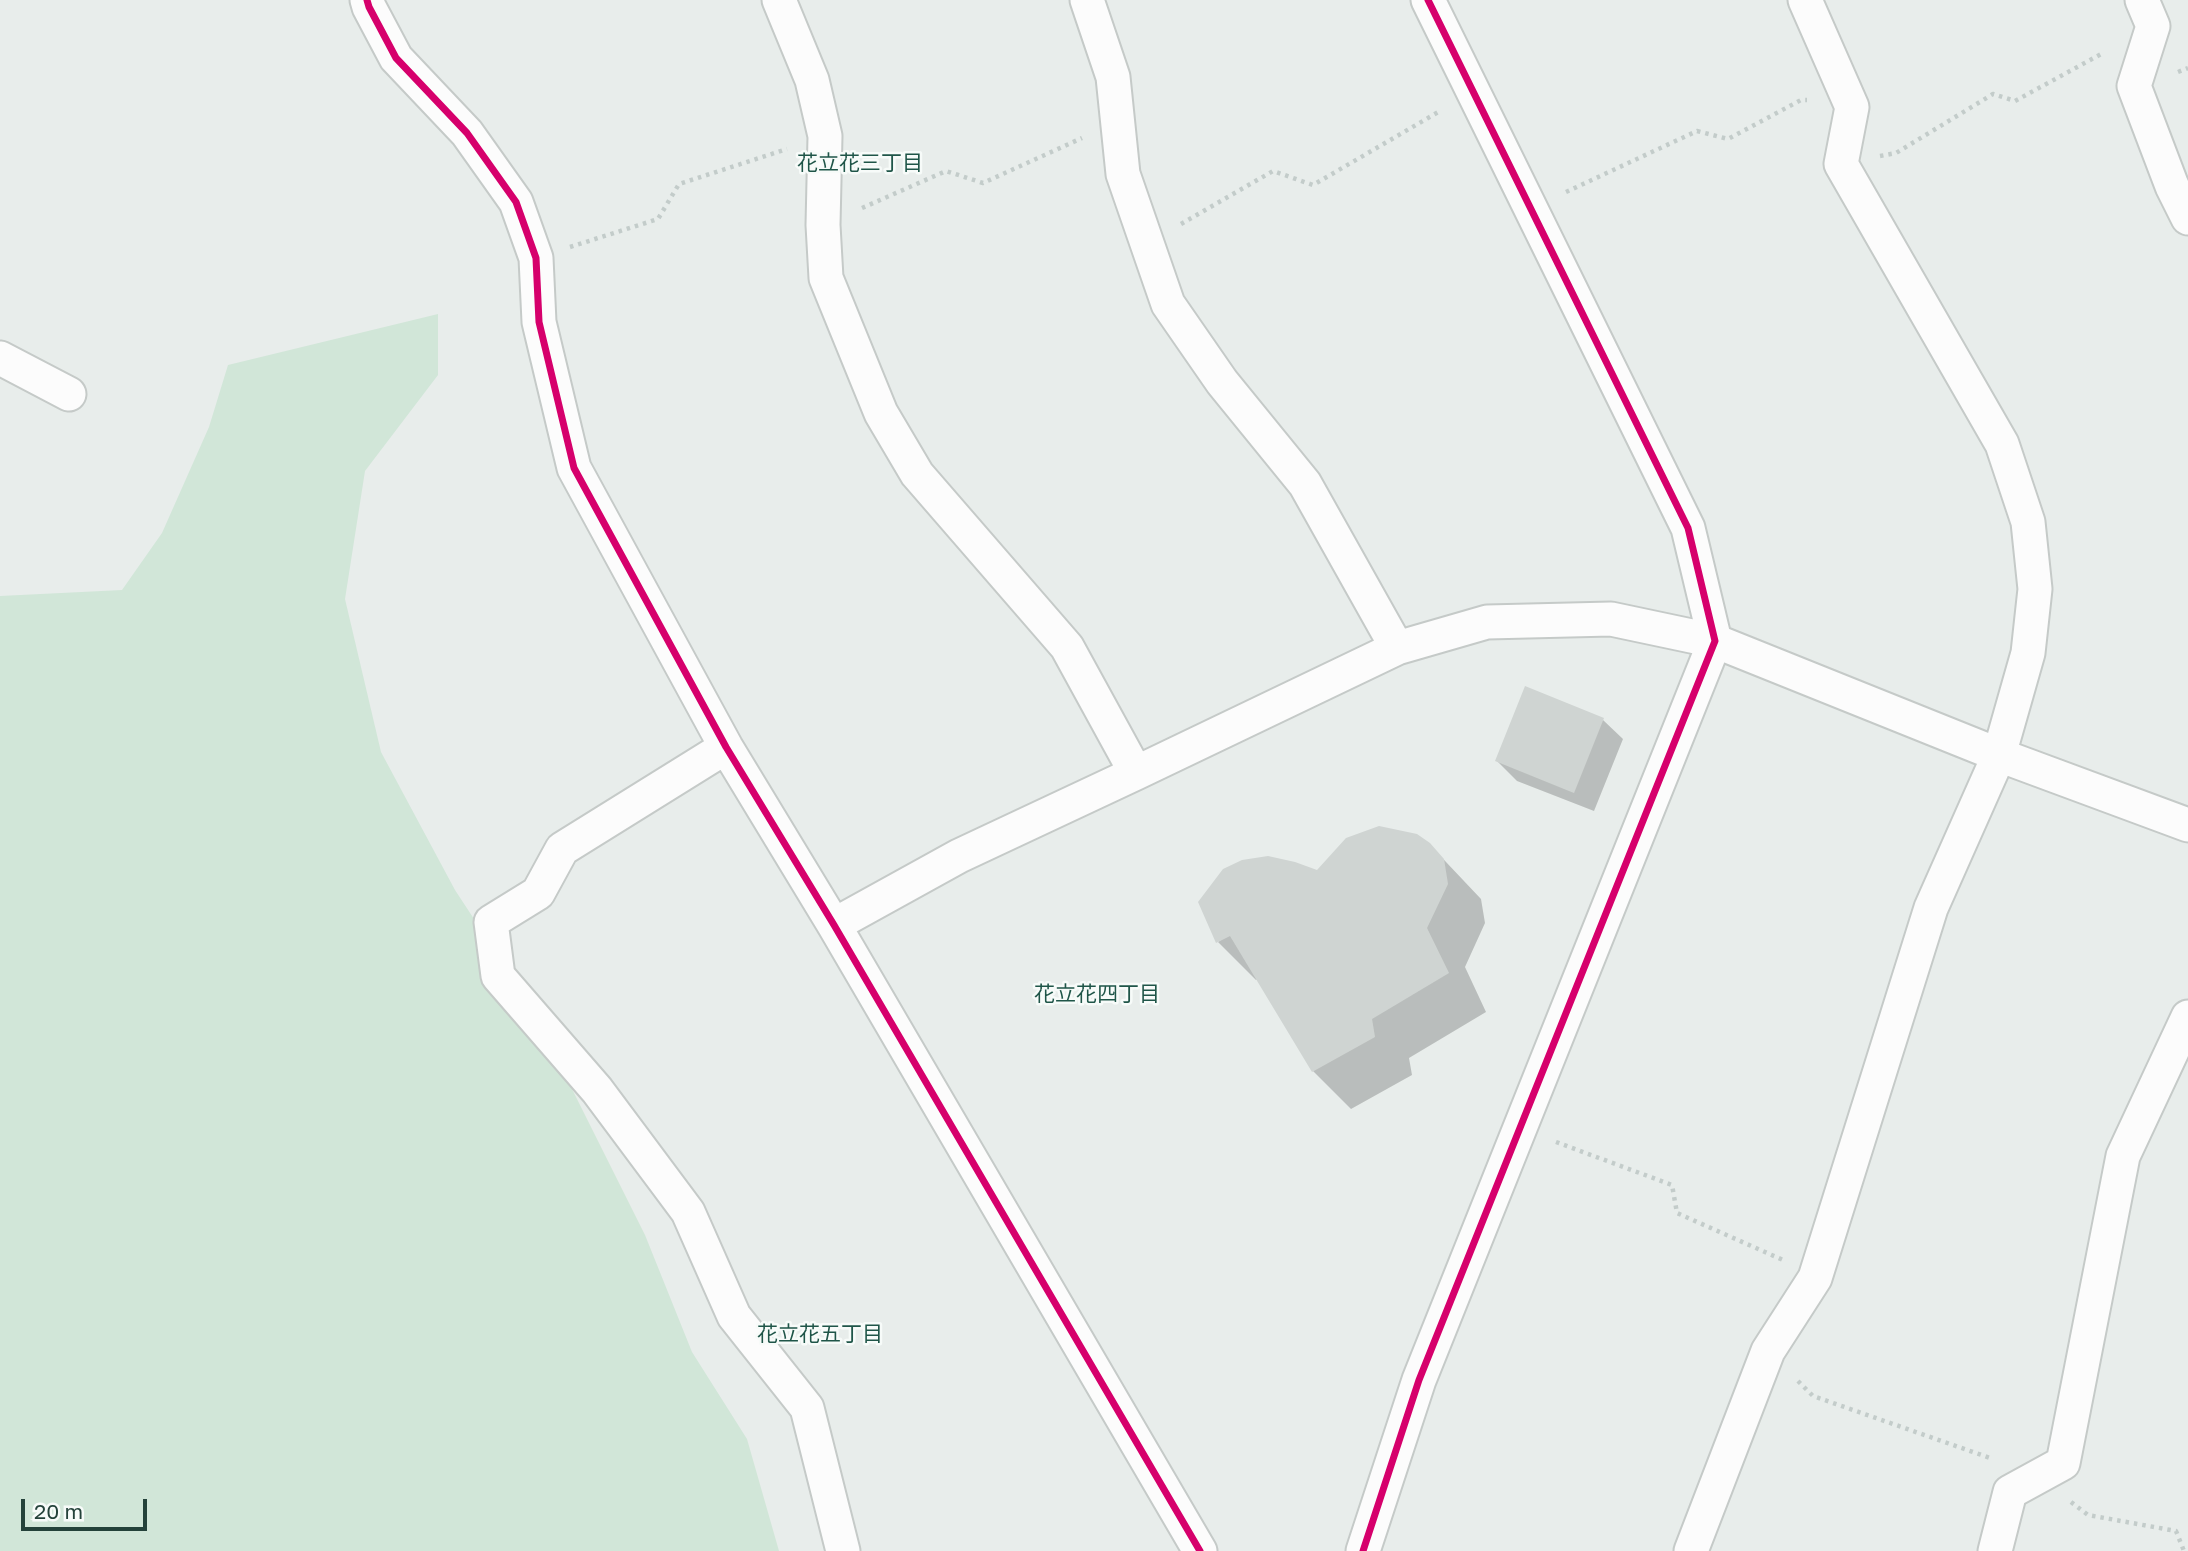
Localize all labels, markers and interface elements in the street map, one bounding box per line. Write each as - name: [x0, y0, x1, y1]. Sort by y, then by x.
- district label: 花立花三丁目: [797, 150, 923, 176]
- district label: 花立花四丁目: [1034, 981, 1160, 1007]
- district label: 花立花五丁目: [757, 1321, 883, 1347]
- scale bar: [24, 1484, 150, 1528]
- text: 20 m: [34, 1498, 83, 1524]

